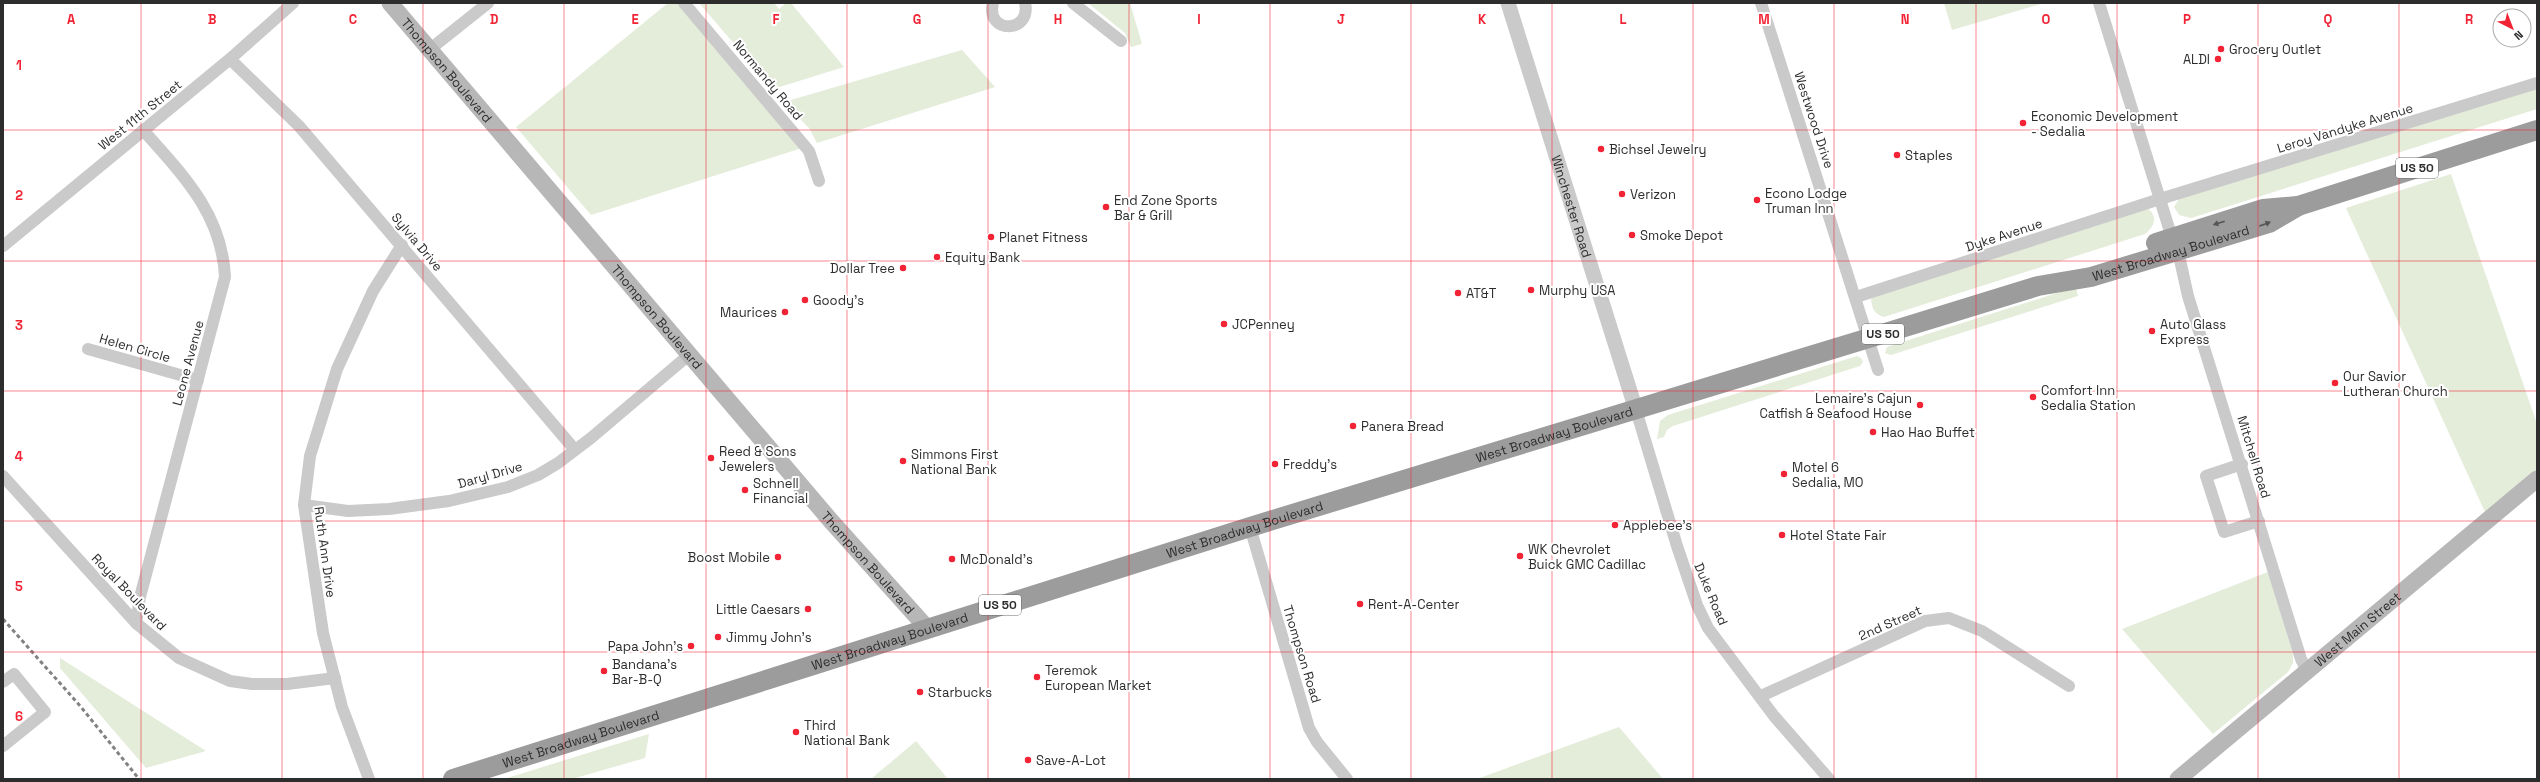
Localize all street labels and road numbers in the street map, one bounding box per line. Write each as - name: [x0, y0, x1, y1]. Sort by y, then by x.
- street label: Thompson Boulevard: [398, 14, 496, 126]
- street label: Normandy Road: [729, 36, 807, 124]
- street label: Westwood Drive: [1790, 69, 1838, 171]
- street label: West 11th Street: [95, 76, 185, 154]
- street label: Leroy Vandyke Avenue: [2275, 99, 2415, 157]
- street label: Winchester Road: [1548, 153, 1596, 259]
- road number: US 50: [2396, 158, 2438, 178]
- street label: Sylvia Drive: [388, 209, 446, 275]
- street label: Dyke Avenue: [1963, 215, 2045, 255]
- street label: West Broadway Boulevard: [2090, 221, 2251, 285]
- street label: Thompson Boulevard: [608, 261, 706, 372]
- street label: Leone Avenue: [168, 319, 208, 407]
- road number: US 50: [1862, 324, 1904, 344]
- street label: Helen Circle: [97, 330, 173, 366]
- street label: West Broadway Boulevard: [1474, 402, 1635, 466]
- street label: Mitchell Road: [2233, 414, 2275, 500]
- street label: Daryl Drive: [456, 458, 524, 492]
- street label: West Broadway Boulevard: [1164, 497, 1325, 562]
- street label: Ruth Ann Drive: [310, 505, 340, 599]
- street label: Thompson Boulevard: [818, 508, 919, 617]
- street label: Royal Boulevard: [88, 550, 170, 634]
- street label: Duke Road: [1690, 560, 1732, 628]
- street label: West Main Street: [2311, 588, 2404, 670]
- road number: US 50: [979, 595, 1021, 615]
- street label: 2nd Street: [1856, 602, 1924, 644]
- street label: Thompson Road: [1279, 603, 1325, 705]
- street label: West Broadway Boulevard: [809, 608, 970, 674]
- street label: West Broadway Boulevard: [500, 706, 661, 771]

